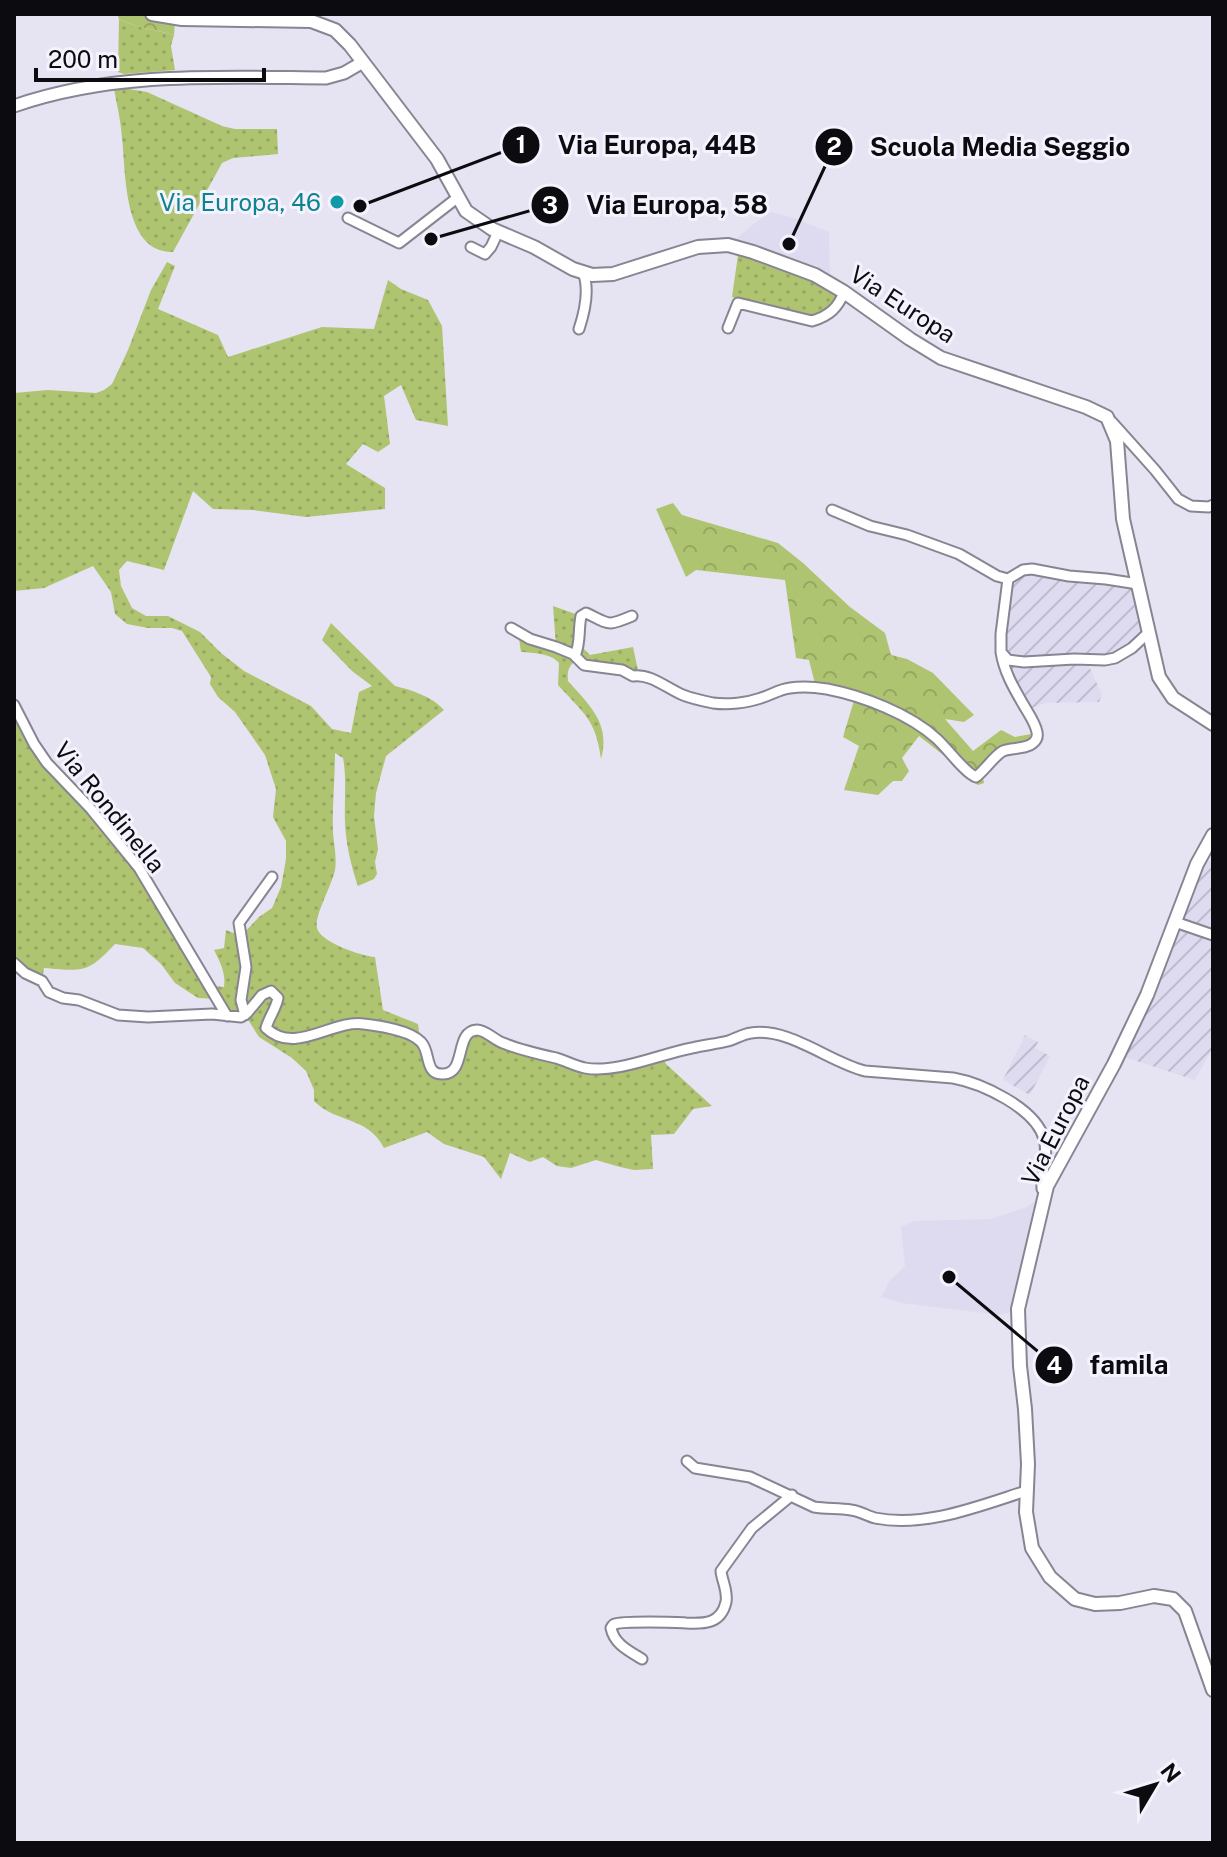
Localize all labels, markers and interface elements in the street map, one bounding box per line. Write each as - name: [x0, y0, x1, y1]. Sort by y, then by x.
- scale bar: [36, 32, 264, 82]
- text: 200 m: [48, 45, 118, 73]
- callout: Via Europa, 44B: [501, 120, 772, 170]
- callout: Scuola Media Seggio: [814, 122, 1146, 172]
- text: Via Europa, 44B: [558, 129, 756, 160]
- text: 1: [516, 130, 526, 158]
- text: Scuola Media Seggio: [870, 131, 1130, 162]
- text: 2: [826, 132, 842, 160]
- callout: Via Europa, 58: [530, 180, 784, 230]
- place label: Via Europa, 46: [159, 188, 321, 216]
- text: Via Europa, 58: [586, 189, 768, 220]
- text: 3: [542, 191, 558, 219]
- marker: Via Europa, 46: [328, 193, 346, 211]
- street label: Via Europa: [845, 260, 961, 348]
- street label: Via Rondinella: [49, 736, 171, 878]
- street label: Via Europa: [1015, 1070, 1095, 1190]
- callout: famila: [1034, 1340, 1185, 1390]
- text: famila: [1090, 1349, 1168, 1380]
- text: 4: [1046, 1351, 1062, 1379]
- north arrow: [1115, 1745, 1195, 1825]
- text: N: [1155, 1758, 1186, 1787]

